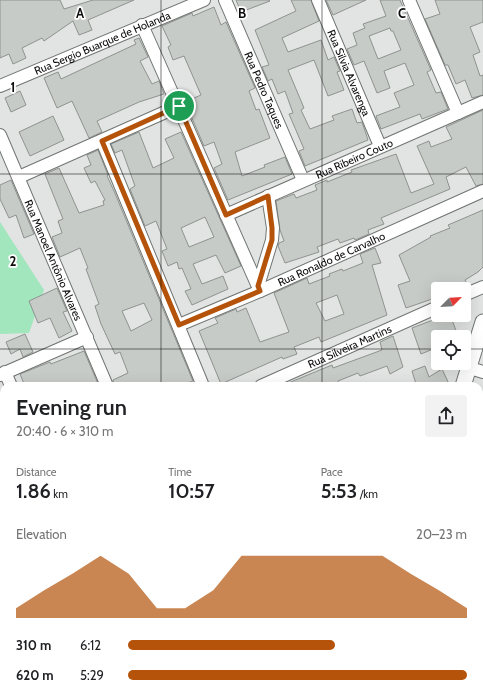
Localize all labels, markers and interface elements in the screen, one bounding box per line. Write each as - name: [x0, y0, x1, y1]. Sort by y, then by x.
- text: A: [76, 5, 85, 21]
- text: B: [238, 5, 246, 21]
- text: C: [398, 5, 406, 21]
- street label: Rua Sergio Buarque de Holanda: [32, 8, 173, 78]
- street label: Rua Silvia Alvarenga: [324, 27, 374, 119]
- street label: Rua Pedro Taques: [241, 49, 287, 131]
- text: 1: [11, 79, 15, 95]
- pin: [162, 89, 196, 123]
- icon: arrive: [168, 95, 190, 117]
- street label: Rua Ribeiro Couto: [313, 136, 395, 182]
- street label: Rua Manoel Antônio Alvares: [21, 197, 85, 323]
- street label: Rua Ronaldo de Carvalho: [275, 229, 387, 289]
- text: 2: [10, 253, 17, 269]
- north arrow: [431, 282, 471, 322]
- map controls: [431, 282, 471, 370]
- street label: Rua Silveira Martins: [306, 322, 394, 371]
- button: locate: [431, 330, 471, 370]
- text: Evening run: [16, 394, 127, 421]
- button: share: [425, 395, 467, 437]
- text: 20:40 · 6 × 310 m: [16, 423, 113, 439]
- text: Distance: [16, 465, 57, 479]
- text: Time: [168, 465, 192, 479]
- text: Pace: [321, 465, 343, 479]
- text: 1.86: [16, 479, 51, 503]
- text: 10:57: [168, 479, 215, 503]
- text: 5:53: [321, 479, 357, 503]
- text: km: [51, 487, 68, 501]
- text: /km: [357, 487, 378, 501]
- text: Elevation: [16, 526, 67, 542]
- text: 20–23 m: [416, 526, 467, 542]
- text: 310 m: [16, 637, 51, 653]
- text: 6:12: [80, 637, 101, 653]
- text: 620 m: [16, 667, 54, 683]
- text: 5:29: [80, 667, 104, 683]

